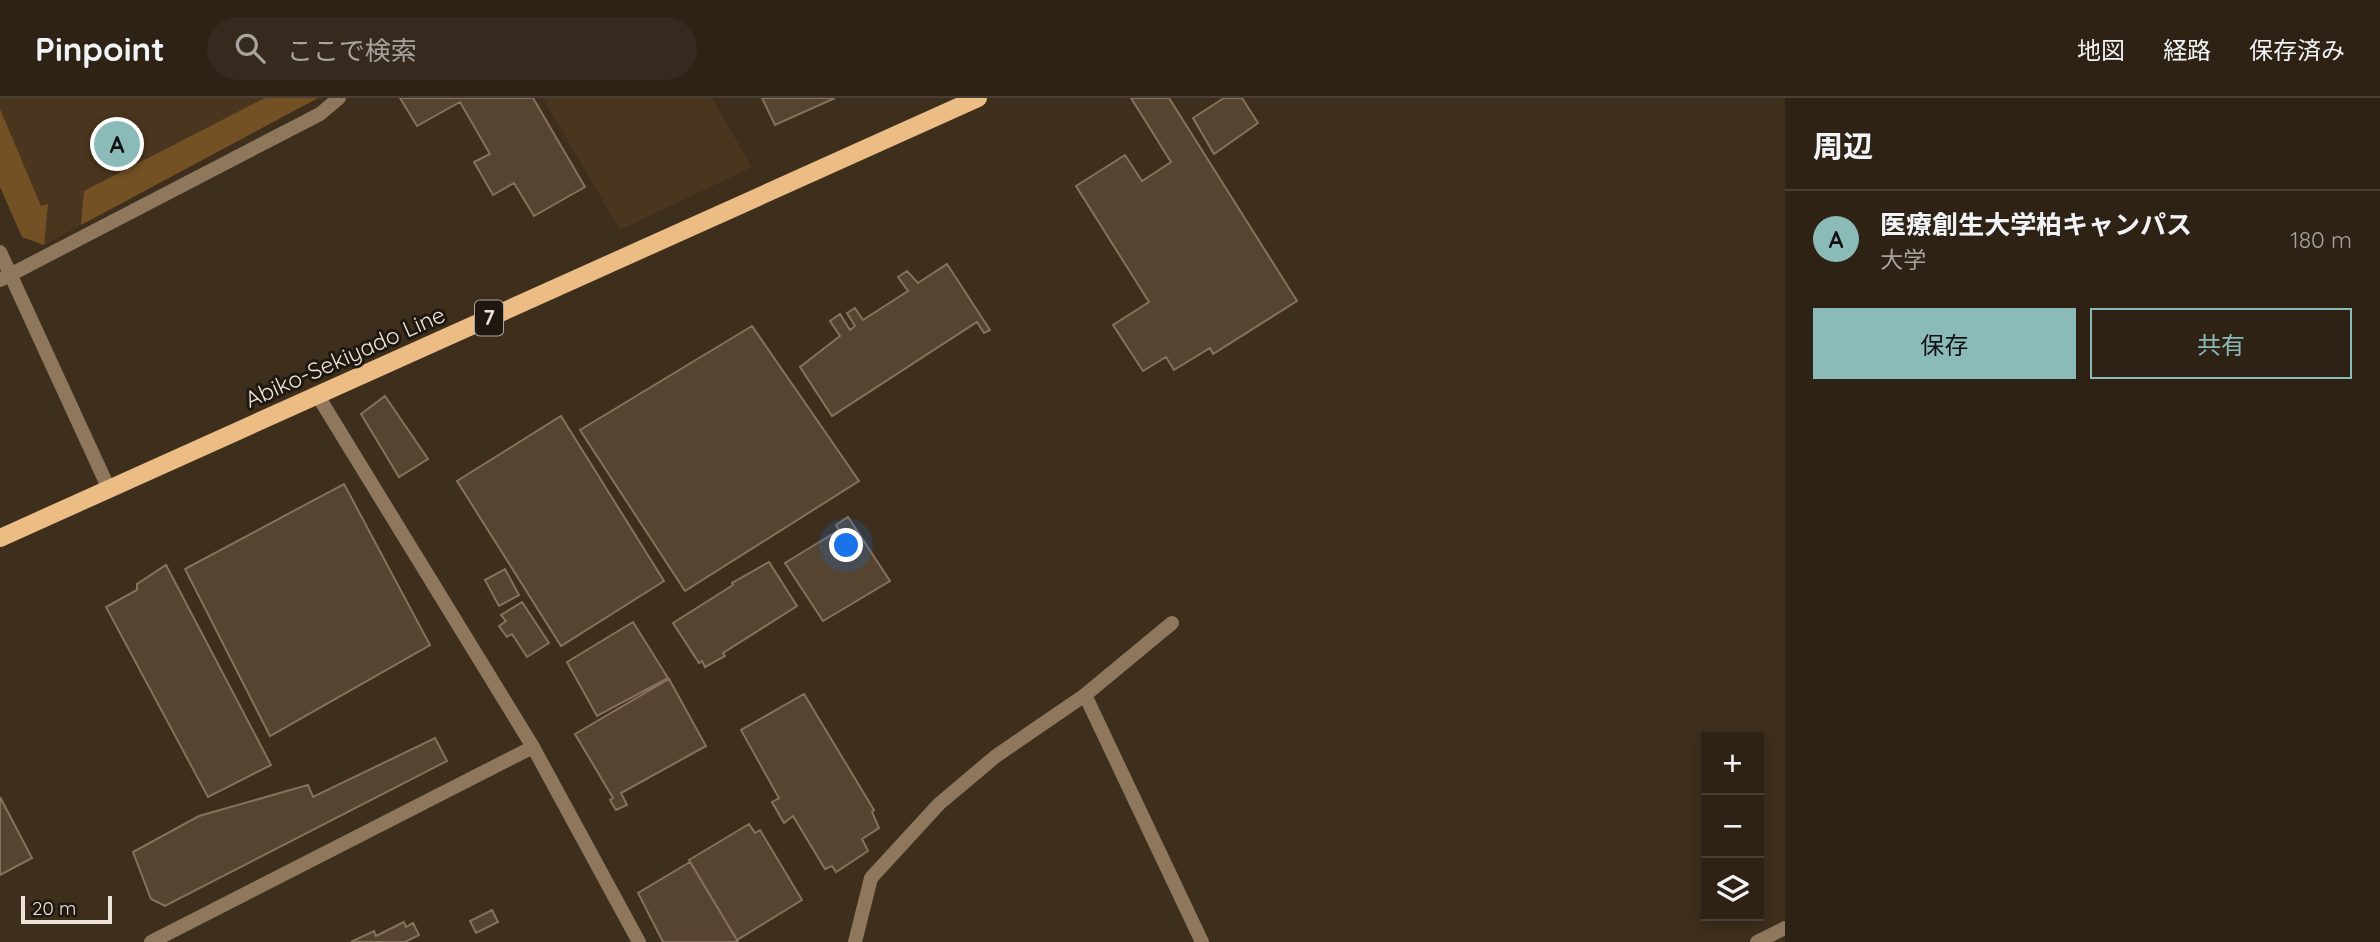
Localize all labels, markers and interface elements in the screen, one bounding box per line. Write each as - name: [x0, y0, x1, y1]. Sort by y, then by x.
- search box: [207, 17, 697, 80]
- text: Pinpoint: [35, 28, 165, 69]
- icon: search: [231, 29, 269, 67]
- text: ここで検索: [287, 34, 417, 67]
- text: 地図: [2077, 35, 2125, 65]
- text: 経路: [2163, 35, 2211, 65]
- text: 保存済み: [2249, 35, 2345, 65]
- pin: A: [94, 118, 140, 170]
- text: 周辺: [1813, 127, 1873, 165]
- text: 医療創生大学柏キャンパス: [1880, 208, 2192, 241]
- text: A: [1829, 225, 1843, 254]
- text: 180 m: [2290, 225, 2352, 254]
- text: 大学: [1880, 245, 1926, 274]
- street label: Abiko-Sekiyado Line: [240, 299, 449, 414]
- road number: 7: [475, 300, 503, 336]
- button: 保存: [1813, 308, 2076, 379]
- button: 共有: [2090, 308, 2352, 379]
- your location: [829, 528, 863, 562]
- map controls: [1701, 732, 1764, 921]
- button: +: [1701, 732, 1764, 795]
- button: −: [1701, 795, 1764, 858]
- button: layers: [1701, 858, 1764, 921]
- scale bar: [21, 893, 112, 925]
- text: 20 m: [32, 896, 76, 920]

